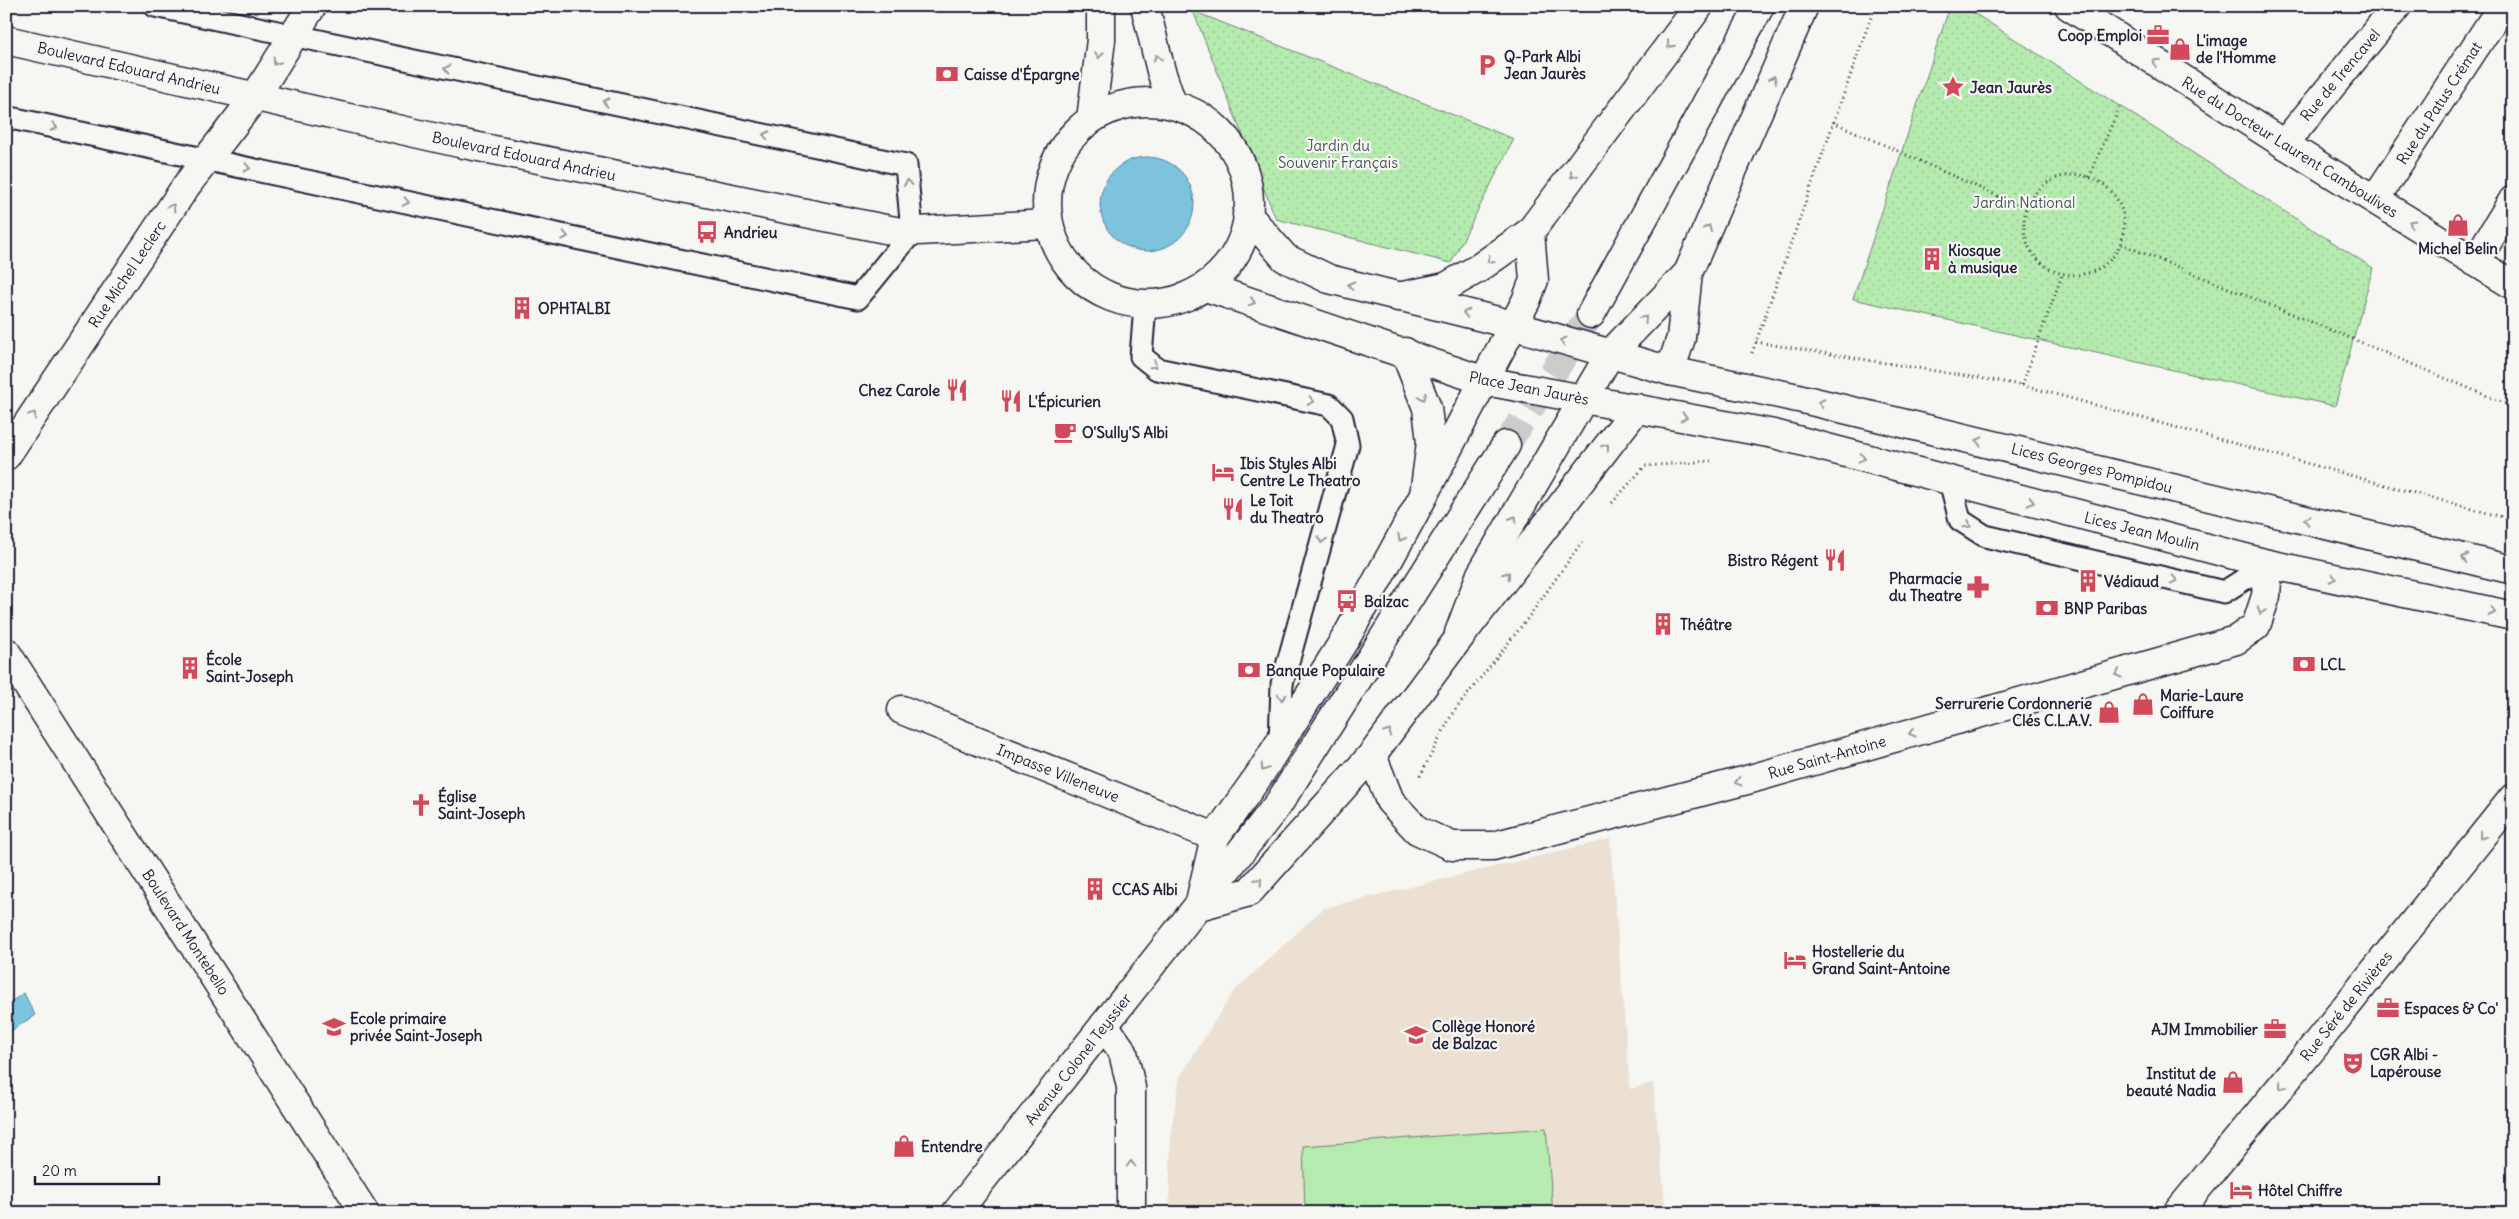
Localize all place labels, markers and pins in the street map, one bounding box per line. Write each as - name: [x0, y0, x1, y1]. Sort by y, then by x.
- office icon: Coop Emploi: [2145, 22, 2171, 48]
- place label: Coop Emploi: [2058, 26, 2142, 46]
- place label: L'image de l'Homme: [2196, 31, 2276, 67]
- shop icon: L'image de l'Homme: [2167, 36, 2193, 62]
- place label: Q-Park Albi Jean Jaurès: [1504, 47, 1586, 83]
- parking icon: Q-Park Albi Jean Jaurès: [1474, 52, 1500, 78]
- bank icon: Caisse d'Épargne: [934, 61, 960, 87]
- place label: Caisse d'Épargne: [964, 64, 1080, 85]
- place icon: Jean Jaurès: [1940, 74, 1966, 100]
- place label: Jean Jaurès: [1970, 78, 2052, 97]
- shop icon: Michel Belin: [2445, 212, 2471, 238]
- bus stop icon: Andrieu: [694, 219, 720, 245]
- place label: Andrieu: [724, 223, 778, 242]
- place label: Michel Belin: [2418, 239, 2498, 258]
- place label: Kiosque à musique: [1948, 241, 2017, 278]
- building icon: Kiosque à musique: [1919, 246, 1945, 272]
- building icon: OPHTALBI: [509, 295, 535, 321]
- place label: OPHTALBI: [538, 299, 611, 318]
- restaurant icon: Chez Carole: [944, 377, 970, 403]
- place label: Chez Carole: [858, 381, 940, 400]
- restaurant icon: L'Épicurien: [998, 388, 1024, 414]
- place label: L'Épicurien: [1028, 391, 1101, 412]
- cafe icon: O'Sully'S Albi: [1052, 419, 1078, 445]
- place label: O'Sully'S Albi: [1082, 423, 1168, 443]
- place label: Ibis Styles Albi Centre Le Theatro: [1240, 454, 1361, 490]
- hotel icon: Ibis Styles Albi Centre Le Theatro: [1210, 459, 1236, 485]
- place label: Le Toit du Theatro: [1250, 491, 1324, 527]
- restaurant icon: Le Toit du Theatro: [1220, 496, 1246, 522]
- restaurant icon: Bistro Régent: [1822, 547, 1848, 573]
- place label: Bistro Régent: [1728, 551, 1819, 571]
- building icon: Védiaud: [2075, 568, 2101, 594]
- place label: Pharmacie du Theatre: [1889, 569, 1962, 605]
- place label: Védiaud: [2104, 572, 2159, 591]
- pharmacy icon: Pharmacie du Theatre: [1965, 574, 1991, 600]
- bus stop icon: Balzac: [1334, 588, 1360, 614]
- place label: Balzac: [1364, 592, 1409, 611]
- bank icon: BNP Paribas: [2034, 595, 2060, 621]
- place label: BNP Paribas: [2064, 599, 2147, 618]
- building icon: Théâtre: [1650, 611, 1676, 637]
- place label: Théâtre: [1680, 615, 1732, 634]
- place label: École Saint-Joseph: [206, 649, 294, 687]
- bank icon: LCL: [2291, 651, 2317, 677]
- building icon: École Saint-Joseph: [177, 655, 203, 681]
- place label: LCL: [2320, 655, 2346, 674]
- bank icon: Banque Populaire: [1236, 657, 1262, 683]
- place label: Banque Populaire: [1266, 661, 1385, 681]
- place label: Marie-Laure Coiffure: [2160, 686, 2244, 722]
- shop icon: Marie-Laure Coiffure: [2130, 691, 2156, 717]
- place label: Serrurerie Cordonnerie Clés C.L.A.V.: [1935, 694, 2092, 730]
- shop icon: Serrurerie Cordonnerie Clés C.L.A.V.: [2096, 699, 2122, 725]
- place label: Église Saint-Joseph: [438, 786, 526, 824]
- church icon: Église Saint-Joseph: [408, 792, 434, 818]
- building icon: CCAS Albi: [1082, 876, 1108, 902]
- place label: CCAS Albi: [1112, 880, 1178, 899]
- place label: Hostellerie du Grand Saint-Antoine: [1812, 942, 1950, 978]
- hotel icon: Hostellerie du Grand Saint-Antoine: [1782, 947, 1808, 973]
- office icon: Espaces & Co': [2375, 995, 2401, 1021]
- place label: Espaces & Co': [2404, 999, 2499, 1019]
- place label: Ecole primaire privée Saint-Joseph: [350, 1009, 483, 1046]
- school or university icon: Ecole primaire privée Saint-Joseph: [321, 1014, 347, 1040]
- office icon: AJM Immobilier: [2262, 1016, 2288, 1042]
- place label: Collège Honoré de Balzac: [1432, 1017, 1535, 1053]
- place label: AJM Immobilier: [2151, 1020, 2259, 1039]
- school or university icon: Collège Honoré de Balzac: [1403, 1022, 1429, 1048]
- place label: CGR Albi - Lapérouse: [2370, 1045, 2441, 1082]
- theatre icon: CGR Albi - Lapérouse: [2340, 1050, 2366, 1076]
- place label: Institut de beauté Nadia: [2126, 1064, 2216, 1100]
- shop icon: Institut de beauté Nadia: [2220, 1069, 2246, 1095]
- shop icon: Entendre: [891, 1133, 917, 1159]
- place label: Entendre: [921, 1137, 983, 1156]
- hotel icon: Hôtel Chiffre: [2228, 1177, 2254, 1203]
- place label: Hôtel Chiffre: [2258, 1181, 2342, 1200]

